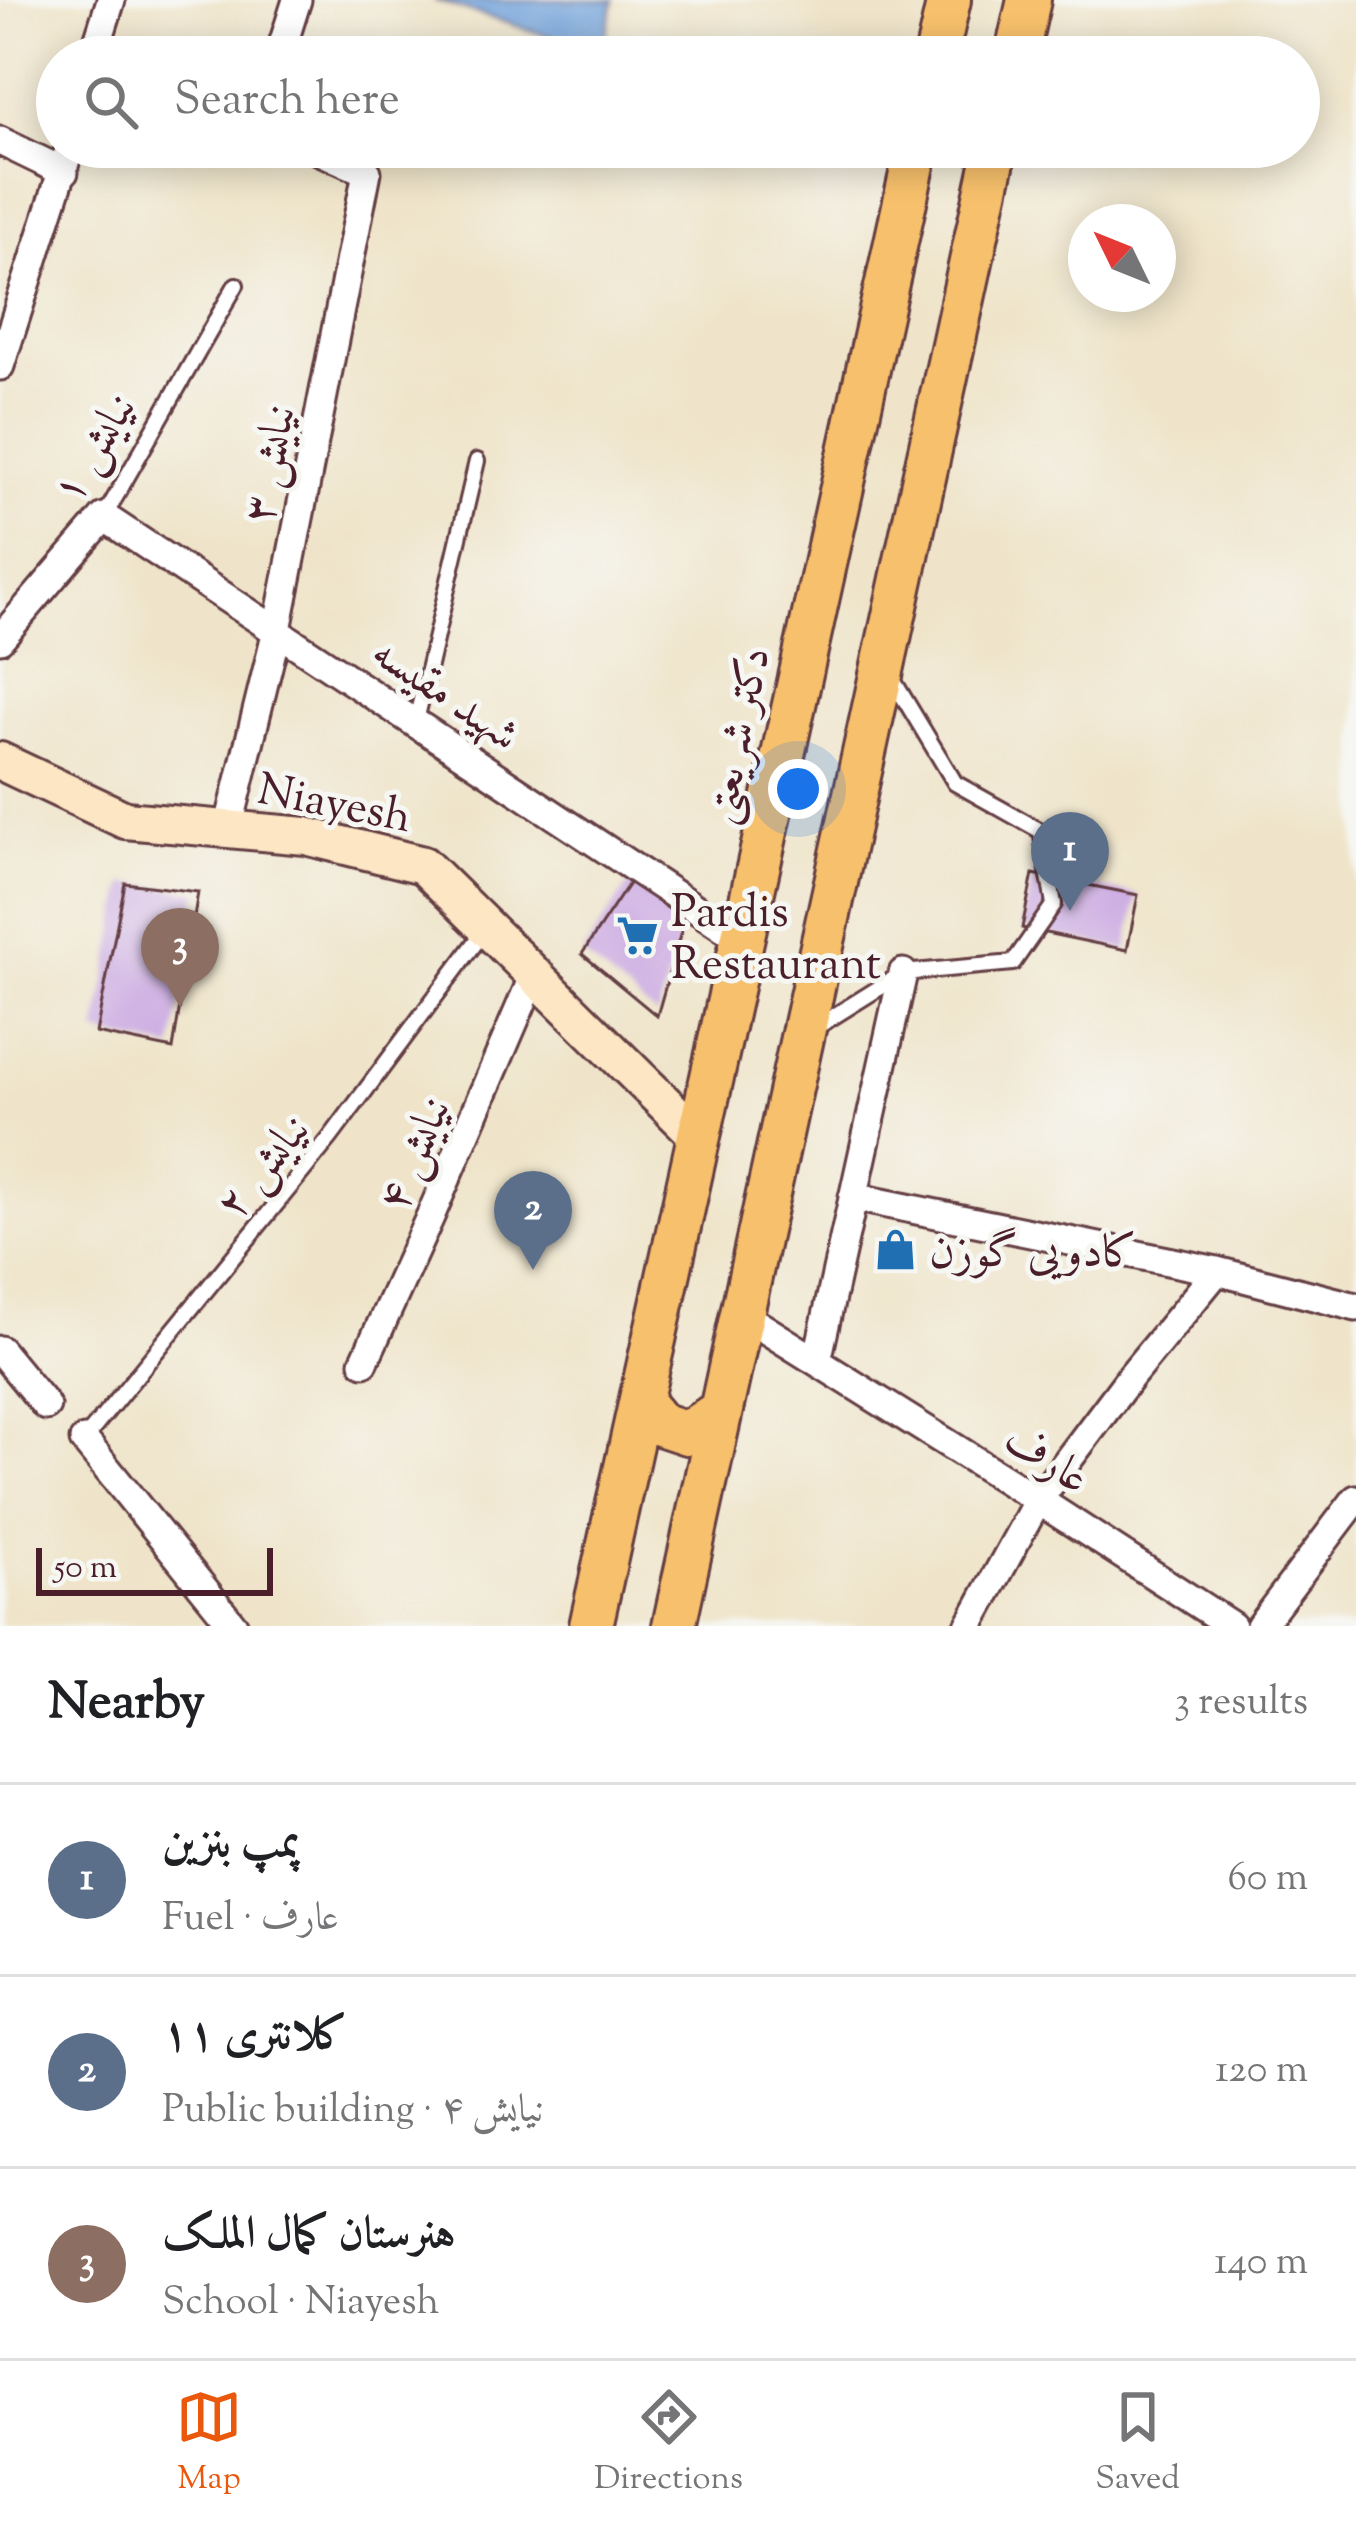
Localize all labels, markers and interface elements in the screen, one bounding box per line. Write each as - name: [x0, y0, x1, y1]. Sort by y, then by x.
- search box: [36, 36, 1320, 168]
- icon: search: [78, 69, 144, 135]
- text: Search here: [174, 70, 400, 135]
- north arrow: [1068, 204, 1176, 312]
- street label: نیایش ۱: [38, 382, 155, 518]
- street label: نیایش ۳: [229, 399, 316, 529]
- street label: شهید مقیسه: [357, 623, 531, 770]
- street label: دکتر شریعتی: [690, 642, 791, 830]
- your location: [768, 759, 828, 819]
- street label: Niayesh: [252, 760, 416, 853]
- pin: 1: [1031, 812, 1109, 911]
- place label: Pardis Restaurant: [671, 883, 881, 1000]
- pin: 3: [141, 908, 219, 1007]
- supermarket icon: Pardis Restaurant: [614, 913, 660, 959]
- street label: نیایش ۴: [364, 1088, 470, 1223]
- street label: نیایش ۲: [203, 1102, 328, 1235]
- pin: 2: [494, 1171, 572, 1270]
- place label: کادویی گوزن: [929, 1223, 1137, 1288]
- shop icon: کادویی گوزن: [872, 1227, 918, 1273]
- street label: عارف: [990, 1410, 1100, 1513]
- scale bar: [36, 1542, 273, 1595]
- text: 50 m: [54, 1545, 117, 1593]
- text: Nearby: [48, 1668, 205, 1741]
- text: 3 results: [1174, 1676, 1308, 1732]
- text: پمپ بنزین: [162, 1813, 300, 1878]
- text: 1: [80, 1852, 94, 1908]
- text: 60 m: [1227, 1852, 1308, 1908]
- text: Fuel · عارف: [162, 1892, 339, 1948]
- text: کلانتری ۱۱: [162, 2005, 348, 2070]
- text: 2: [78, 2044, 96, 2100]
- text: 120 m: [1215, 2044, 1308, 2100]
- text: Public building · نیایش ۴: [162, 2084, 544, 2140]
- text: هنرستان کمال الملک: [162, 2204, 456, 2269]
- text: 3: [79, 2236, 95, 2292]
- text: 140 m: [1214, 2236, 1308, 2292]
- text: School · Niayesh: [162, 2276, 440, 2332]
- tab: Map: [176, 2384, 242, 2504]
- tab: Directions: [594, 2384, 743, 2504]
- tab: Saved: [1095, 2384, 1180, 2504]

